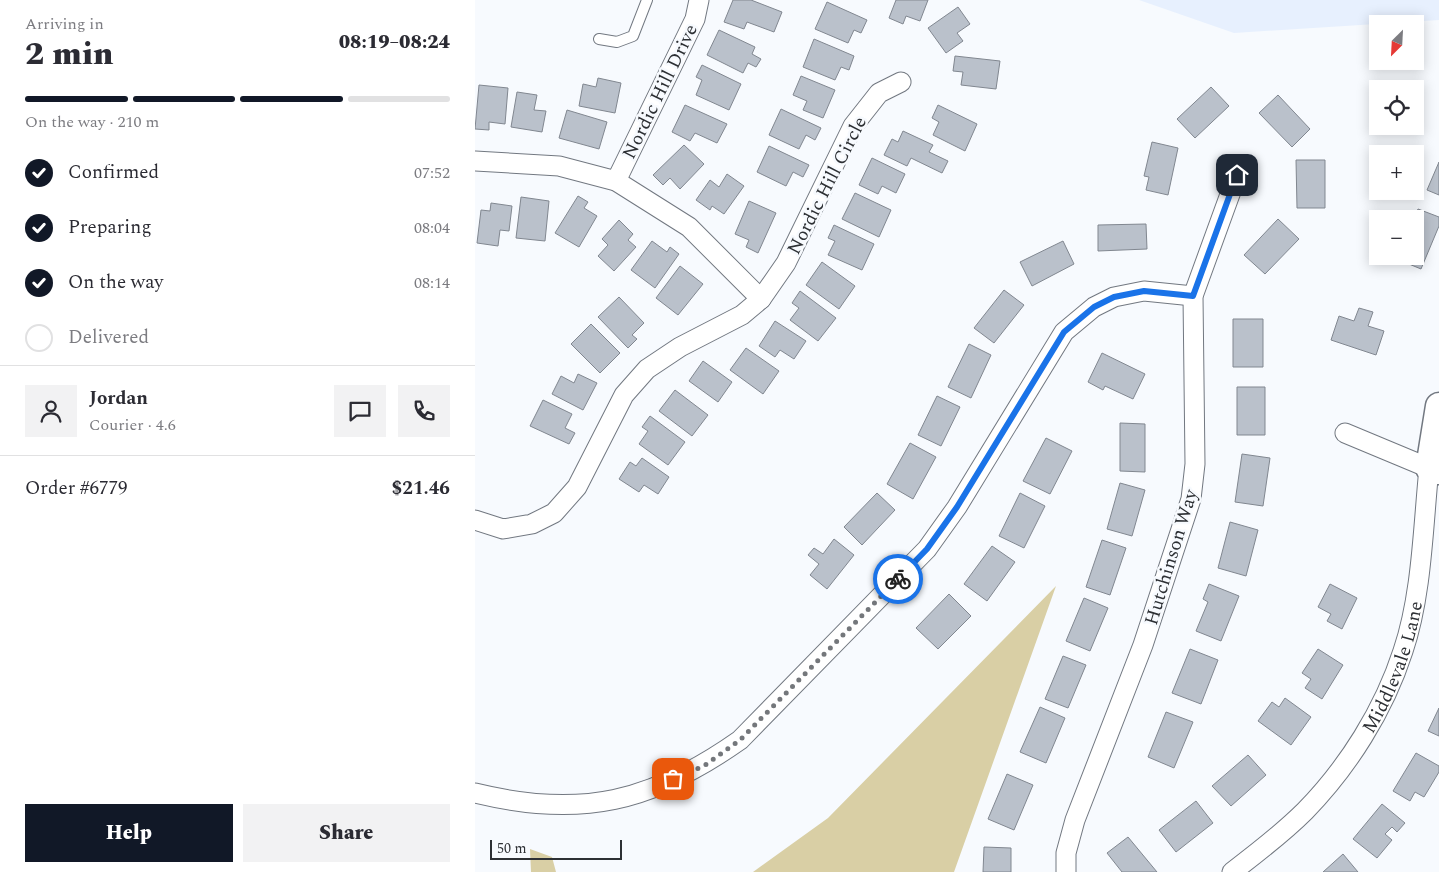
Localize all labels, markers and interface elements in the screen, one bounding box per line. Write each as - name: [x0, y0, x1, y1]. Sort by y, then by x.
- text: Arriving in: [25, 12, 104, 36]
- north arrow: [1369, 15, 1424, 70]
- map controls: [1369, 15, 1424, 265]
- street label: Nordic Hill Drive: [615, 19, 706, 164]
- text: 08:19–08:24: [339, 28, 450, 57]
- text: 2 min: [25, 30, 113, 79]
- button: locate: [1369, 80, 1424, 135]
- text: On the way · 210 m: [25, 110, 159, 134]
- street label: Nordic Hill Circle: [780, 111, 875, 260]
- button: +: [1369, 145, 1424, 200]
- pin: [1216, 154, 1258, 196]
- text: Confirmed: [68, 158, 159, 187]
- icon: check: [25, 159, 53, 187]
- text: 07:52: [414, 161, 450, 185]
- icon: home: [1223, 161, 1251, 189]
- button: −: [1369, 210, 1424, 265]
- text: Preparing: [68, 213, 152, 242]
- icon: check: [25, 214, 53, 242]
- text: 08:04: [414, 216, 450, 240]
- text: On the way: [68, 268, 164, 297]
- icon: check: [25, 269, 53, 297]
- text: 08:14: [414, 271, 450, 295]
- text: Delivered: [68, 323, 149, 352]
- text: Jordan: [89, 384, 148, 413]
- button: person: [25, 385, 77, 437]
- button: chat: [334, 385, 386, 437]
- button: phone: [398, 385, 450, 437]
- text: Courier · 4.6: [89, 413, 176, 437]
- text: Order #6779: [25, 474, 128, 503]
- text: $21.46: [392, 474, 450, 503]
- street label: Hutchinson Way: [1137, 485, 1206, 629]
- courier: [873, 554, 923, 604]
- icon: bike: [884, 565, 912, 593]
- street label: Middlevale Lane: [1355, 599, 1431, 739]
- pin: [652, 758, 694, 800]
- icon: bag: [659, 765, 687, 793]
- button: Help: [25, 804, 233, 862]
- button: Share: [243, 804, 450, 862]
- scale bar: [490, 837, 623, 860]
- text: 50 m: [497, 838, 527, 859]

